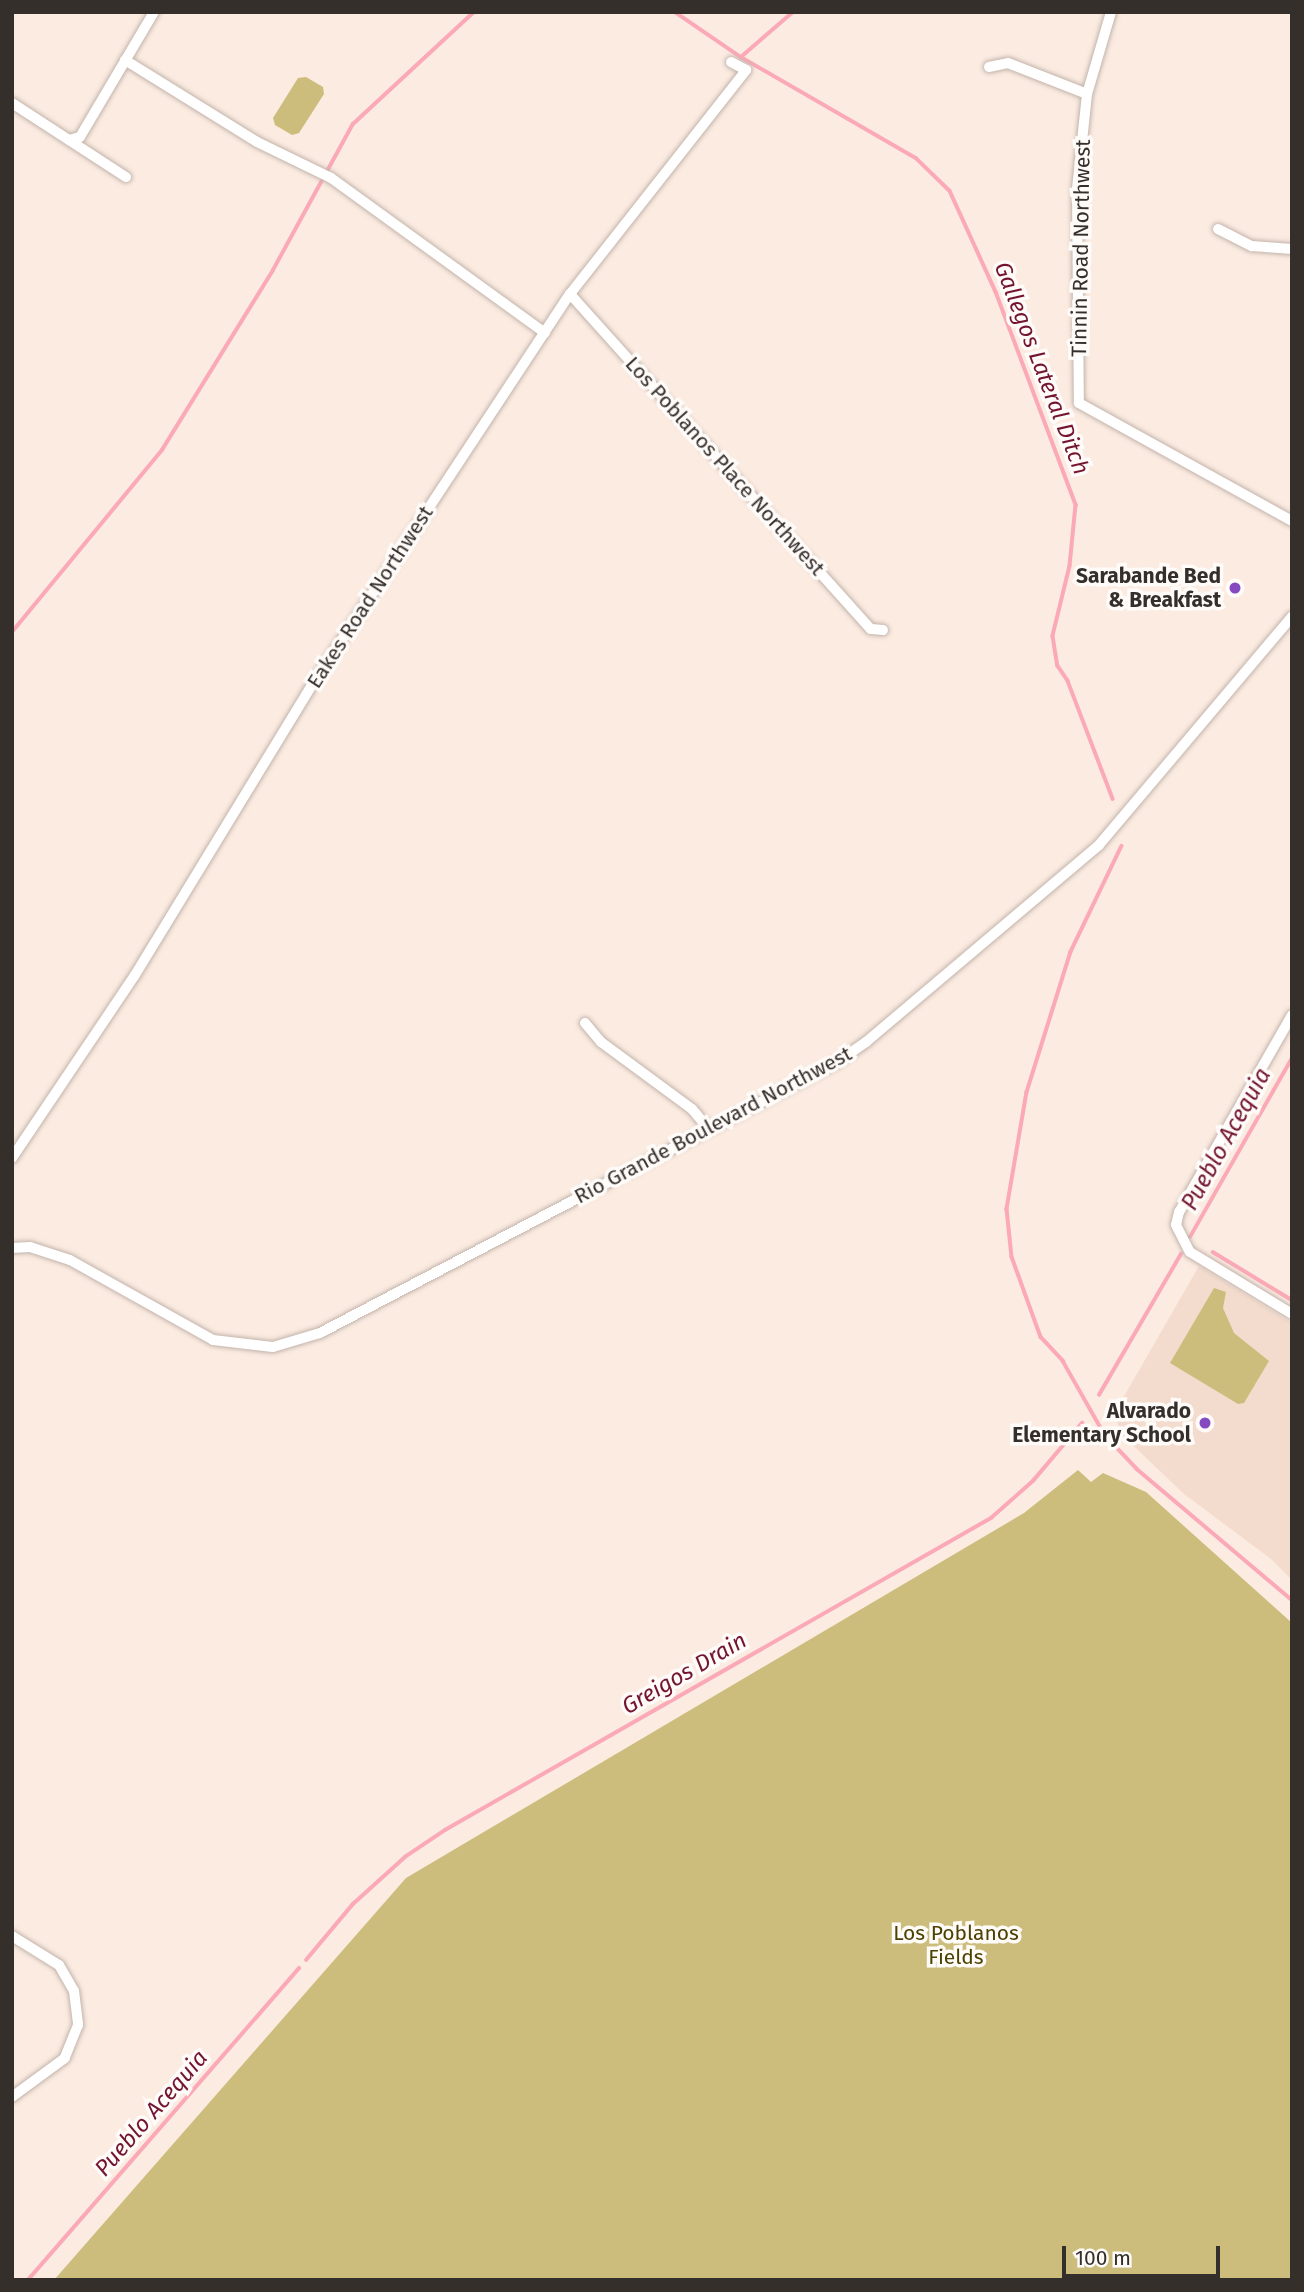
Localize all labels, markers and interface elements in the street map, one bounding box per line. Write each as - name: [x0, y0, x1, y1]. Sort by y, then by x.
- street label: Tinnin Road Northwest: [1067, 139, 1095, 357]
- water label: Gallegos Lateral Ditch: [989, 258, 1095, 478]
- street label: Los Poblanos Place Northwest: [620, 351, 830, 581]
- street label: Eakes Road Northwest: [302, 501, 438, 693]
- place label: Sarabande Bed & Breakfast: [1076, 563, 1221, 613]
- marker: Sarabande Bed & Breakfast: [1227, 580, 1243, 596]
- street label: Rio Grande Boulevard Northwest: [570, 1041, 856, 1209]
- water label: Pueblo Acequia: [1176, 1063, 1276, 1215]
- place label: Alvarado Elementary School: [1012, 1398, 1191, 1448]
- marker: Alvarado Elementary School: [1197, 1415, 1213, 1431]
- water label: Greigos Drain: [617, 1626, 751, 1720]
- park label: Los Poblanos Fields: [893, 1920, 1019, 1970]
- water label: Pueblo Acequia: [89, 2044, 213, 2182]
- scale bar: [1066, 2232, 1224, 2276]
- text: 100 m: [1075, 2245, 1131, 2271]

